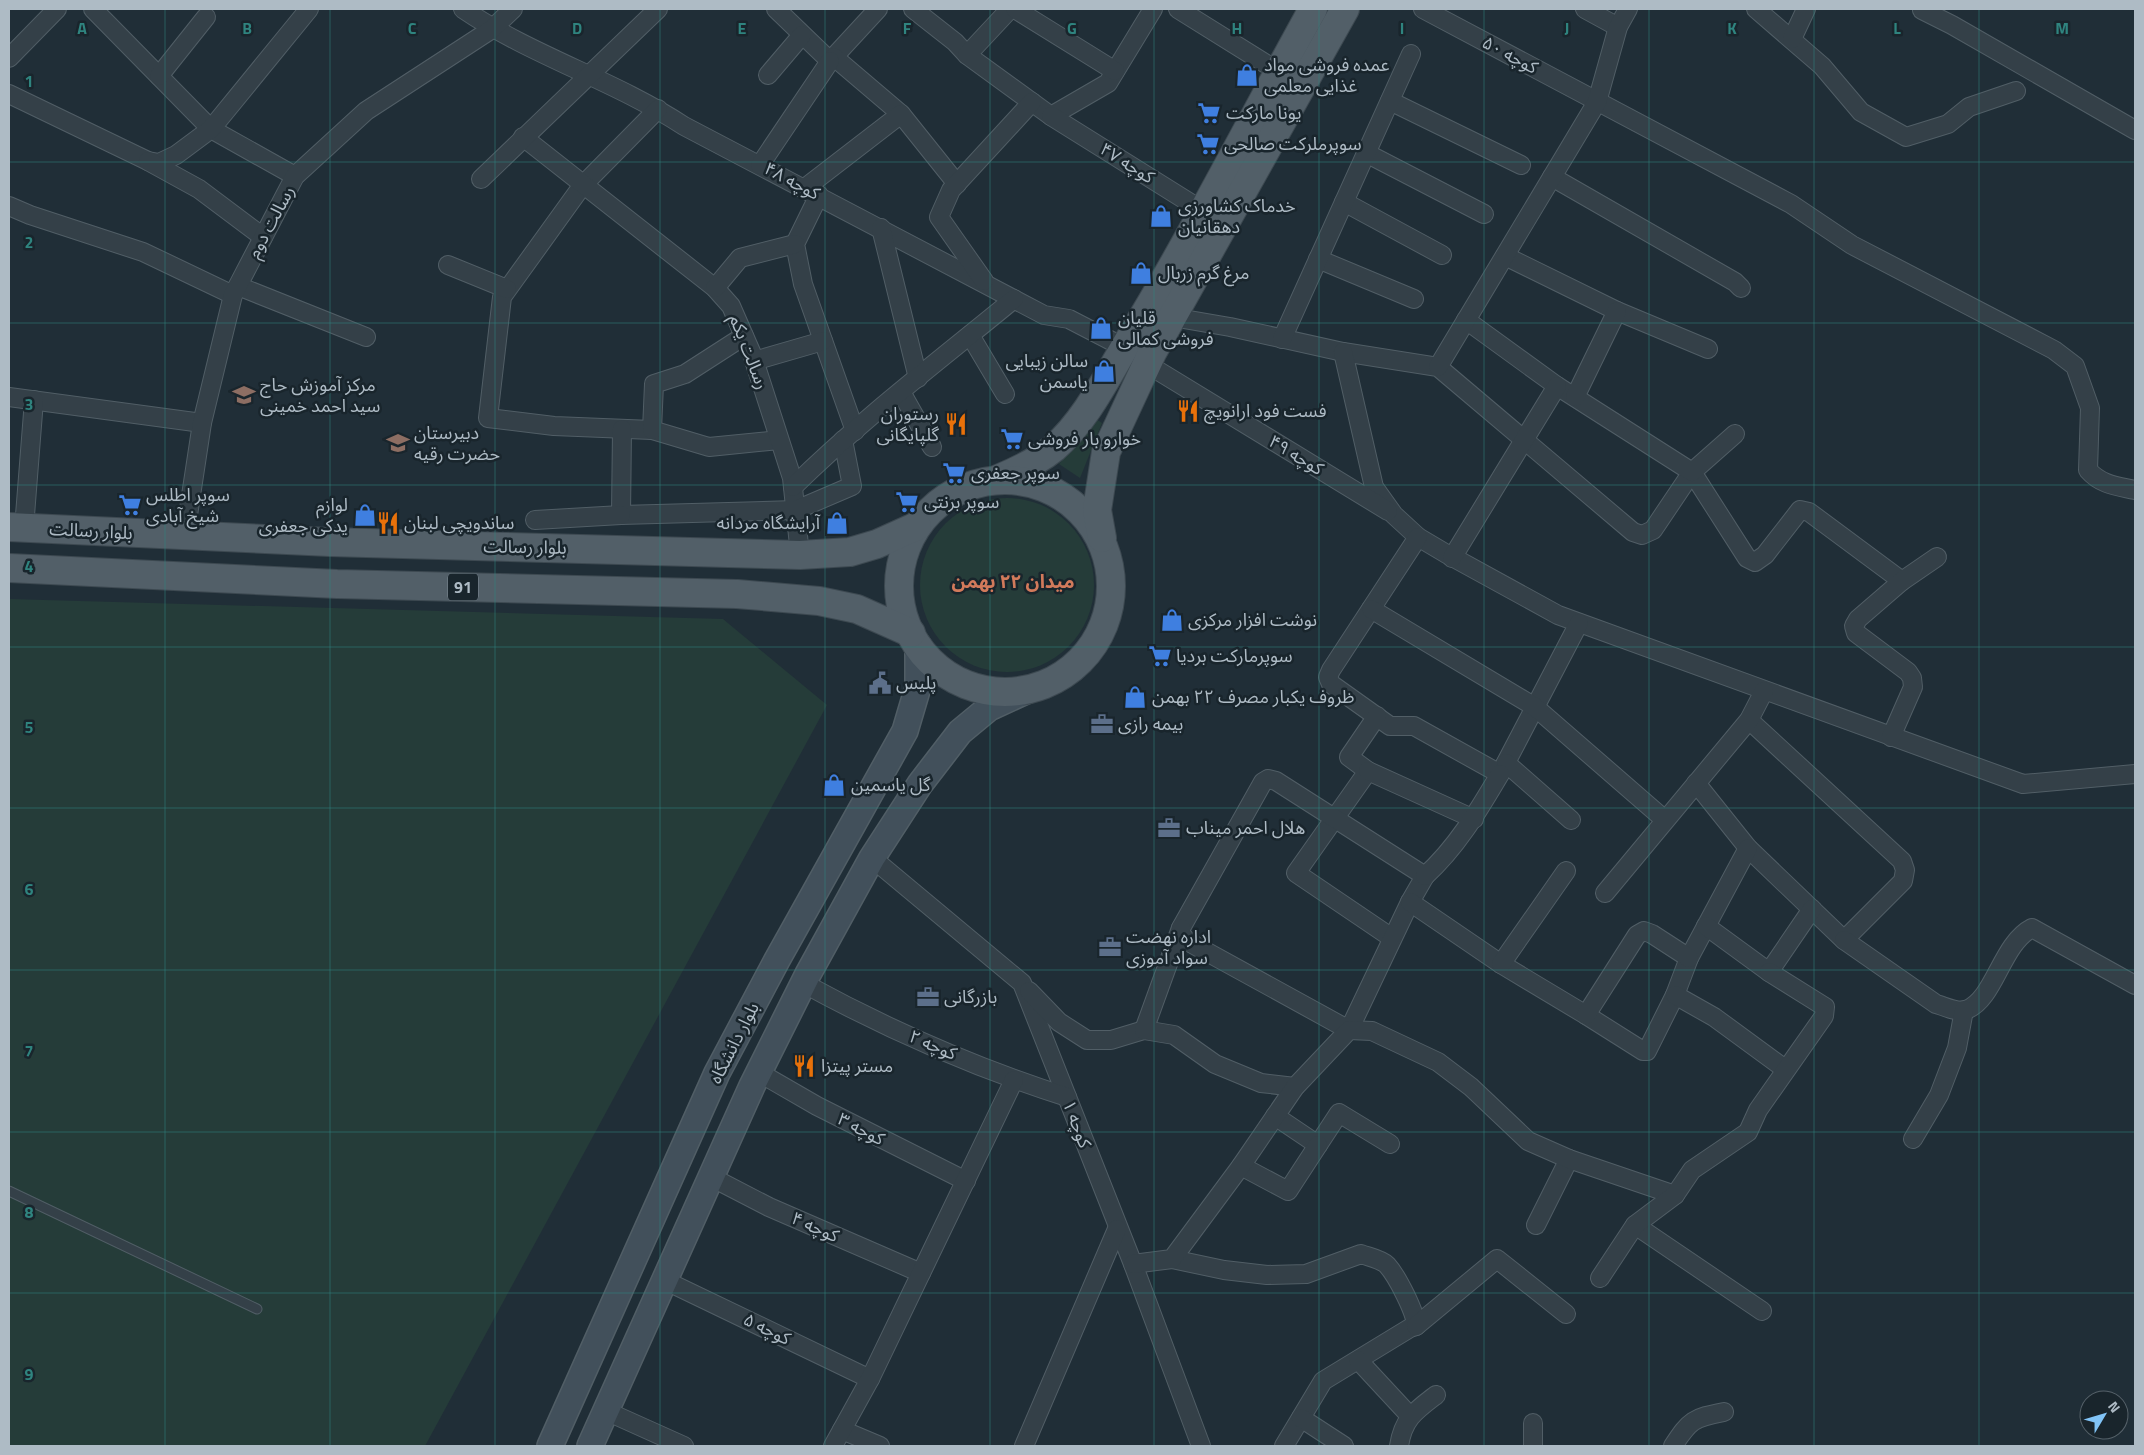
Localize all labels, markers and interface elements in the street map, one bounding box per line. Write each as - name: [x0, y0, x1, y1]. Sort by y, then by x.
- text: A: [77, 16, 87, 40]
- text: B: [242, 16, 252, 40]
- text: C: [408, 16, 417, 40]
- text: D: [572, 16, 582, 40]
- text: E: [738, 16, 747, 40]
- text: F: [903, 16, 912, 40]
- text: G: [1067, 16, 1077, 40]
- text: H: [1232, 16, 1242, 40]
- text: I: [1400, 16, 1404, 40]
- text: J: [1565, 16, 1569, 40]
- text: K: [1727, 16, 1737, 40]
- text: L: [1893, 16, 1901, 40]
- text: M: [2055, 16, 2069, 40]
- street label: کوچه ۵۰: [1477, 29, 1543, 81]
- place label: عمده فروشی مواد غذایی معلمی: [1264, 51, 1390, 99]
- shop icon: عمده فروشی مواد غذایی معلمی: [1234, 62, 1260, 88]
- text: 1: [25, 69, 33, 93]
- place label: یونا مارکت: [1226, 99, 1302, 126]
- supermarket icon: یونا مارکت: [1196, 100, 1222, 126]
- place label: سوپرملرکت صالحی: [1224, 130, 1362, 157]
- supermarket icon: سوپرملرکت صالحی: [1195, 131, 1221, 157]
- street label: کوچه ۴۷: [1095, 135, 1160, 190]
- street label: کوچه ۴۸: [759, 155, 825, 207]
- street label: رسالت دوم: [240, 181, 302, 263]
- place label: خدماک کشاورزی دهقانیان: [1178, 192, 1296, 240]
- shop icon: خدماک کشاورزی دهقانیان: [1148, 203, 1174, 229]
- text: 2: [25, 230, 33, 254]
- place label: مرغ گرم زربال: [1158, 259, 1249, 287]
- shop icon: مرغ گرم زربال: [1128, 260, 1154, 286]
- place label: قلیان فروشی کمالی: [1118, 304, 1214, 352]
- street label: رسالت یکم: [723, 310, 776, 393]
- shop icon: قلیان فروشی کمالی: [1088, 315, 1114, 341]
- place label: سالن زیبایی یاسمن: [1005, 347, 1088, 395]
- shop icon: سالن زیبایی یاسمن: [1091, 358, 1117, 384]
- place label: مرکز آموزش حاج سید احمد خمینی: [260, 371, 380, 419]
- school or university icon: مرکز آموزش حاج سید احمد خمینی: [231, 382, 257, 408]
- text: 3: [25, 392, 33, 416]
- place label: فست فود ارانویچ: [1204, 397, 1326, 424]
- restaurant icon: فست فود ارانویچ: [1175, 398, 1201, 424]
- place label: رستوران گلپایگانی: [876, 400, 940, 448]
- restaurant icon: رستوران گلپایگانی: [943, 411, 969, 437]
- place label: دبیرستان حضرت رقیه: [414, 419, 500, 467]
- place label: خوارو بار فروشی: [1028, 425, 1141, 452]
- supermarket icon: خوارو بار فروشی: [999, 426, 1025, 452]
- street label: کوچه ۴۹: [1264, 428, 1329, 482]
- school or university icon: دبیرستان حضرت رقیه: [385, 430, 411, 456]
- place label: سوپر جعفری: [971, 459, 1060, 486]
- supermarket icon: سوپر جعفری: [941, 460, 967, 486]
- place label: سوپر اطلس شیخ آبادی: [146, 481, 230, 529]
- place label: سوپر برنتی: [924, 488, 999, 515]
- supermarket icon: سوپر برنتی: [894, 489, 920, 515]
- place label: لوازم یدکی جعفری: [259, 491, 348, 539]
- supermarket icon: سوپر اطلس شیخ آبادی: [117, 492, 143, 518]
- shop icon: لوازم یدکی جعفری: [352, 502, 378, 528]
- place label: ساندویچی لبنان: [404, 509, 514, 536]
- place label: آرایشگاه مردانه: [717, 509, 821, 536]
- restaurant icon: ساندویچی لبنان: [375, 510, 401, 536]
- shop icon: آرایشگاه مردانه: [824, 510, 850, 536]
- street label: بلوار رسالت: [49, 515, 133, 546]
- street label: بلوار رسالت: [483, 532, 567, 561]
- text: 4: [25, 554, 34, 578]
- district label: میدان ۲۲ بهمن: [951, 566, 1075, 595]
- road number: 91: [448, 574, 478, 600]
- place label: نوشت افزار مرکزی: [1188, 606, 1317, 633]
- shop icon: نوشت افزار مرکزی: [1159, 607, 1185, 633]
- place label: سوپرمارکت بردیا: [1176, 642, 1293, 669]
- supermarket icon: سوپرمارکت بردیا: [1147, 643, 1173, 669]
- place label: پلیس: [896, 669, 936, 696]
- public building icon: پلیس: [867, 670, 893, 696]
- place label: ظروف یکبار مصرف ۲۲ بهمن: [1152, 683, 1354, 710]
- shop icon: ظروف یکبار مصرف ۲۲ بهمن: [1122, 684, 1148, 710]
- place label: بیمه رازی: [1118, 710, 1183, 737]
- office icon: بیمه رازی: [1089, 711, 1115, 737]
- text: 5: [25, 715, 34, 739]
- place label: گل یاسمین: [851, 771, 931, 798]
- shop icon: گل یاسمین: [821, 772, 847, 798]
- place label: هلال احمر میناب: [1186, 814, 1305, 841]
- office icon: هلال احمر میناب: [1156, 815, 1182, 841]
- text: 6: [25, 877, 34, 901]
- place label: اداره نهضت سواد آموزی: [1126, 923, 1211, 971]
- office icon: اداره نهضت سواد آموزی: [1097, 934, 1123, 960]
- place label: بازرگانی: [944, 983, 997, 1010]
- office icon: بازرگانی: [915, 984, 941, 1010]
- street label: بلوار دانشگاه: [701, 997, 766, 1088]
- street label: کوچه ۲: [905, 1022, 962, 1067]
- text: 7: [25, 1039, 33, 1063]
- place label: مستر پیتزا: [821, 1052, 893, 1079]
- restaurant icon: مستر پیتزا: [791, 1053, 817, 1079]
- street label: کوچه ۱: [1056, 1096, 1099, 1152]
- street label: کوچه ۳: [833, 1105, 890, 1152]
- text: 8: [25, 1200, 34, 1224]
- street label: کوچه ۴: [787, 1204, 844, 1249]
- street label: کوچه ۵: [739, 1306, 796, 1352]
- text: 9: [25, 1362, 34, 1386]
- north arrow: [2079, 1390, 2129, 1440]
- text: N: [2103, 1396, 2126, 1417]

